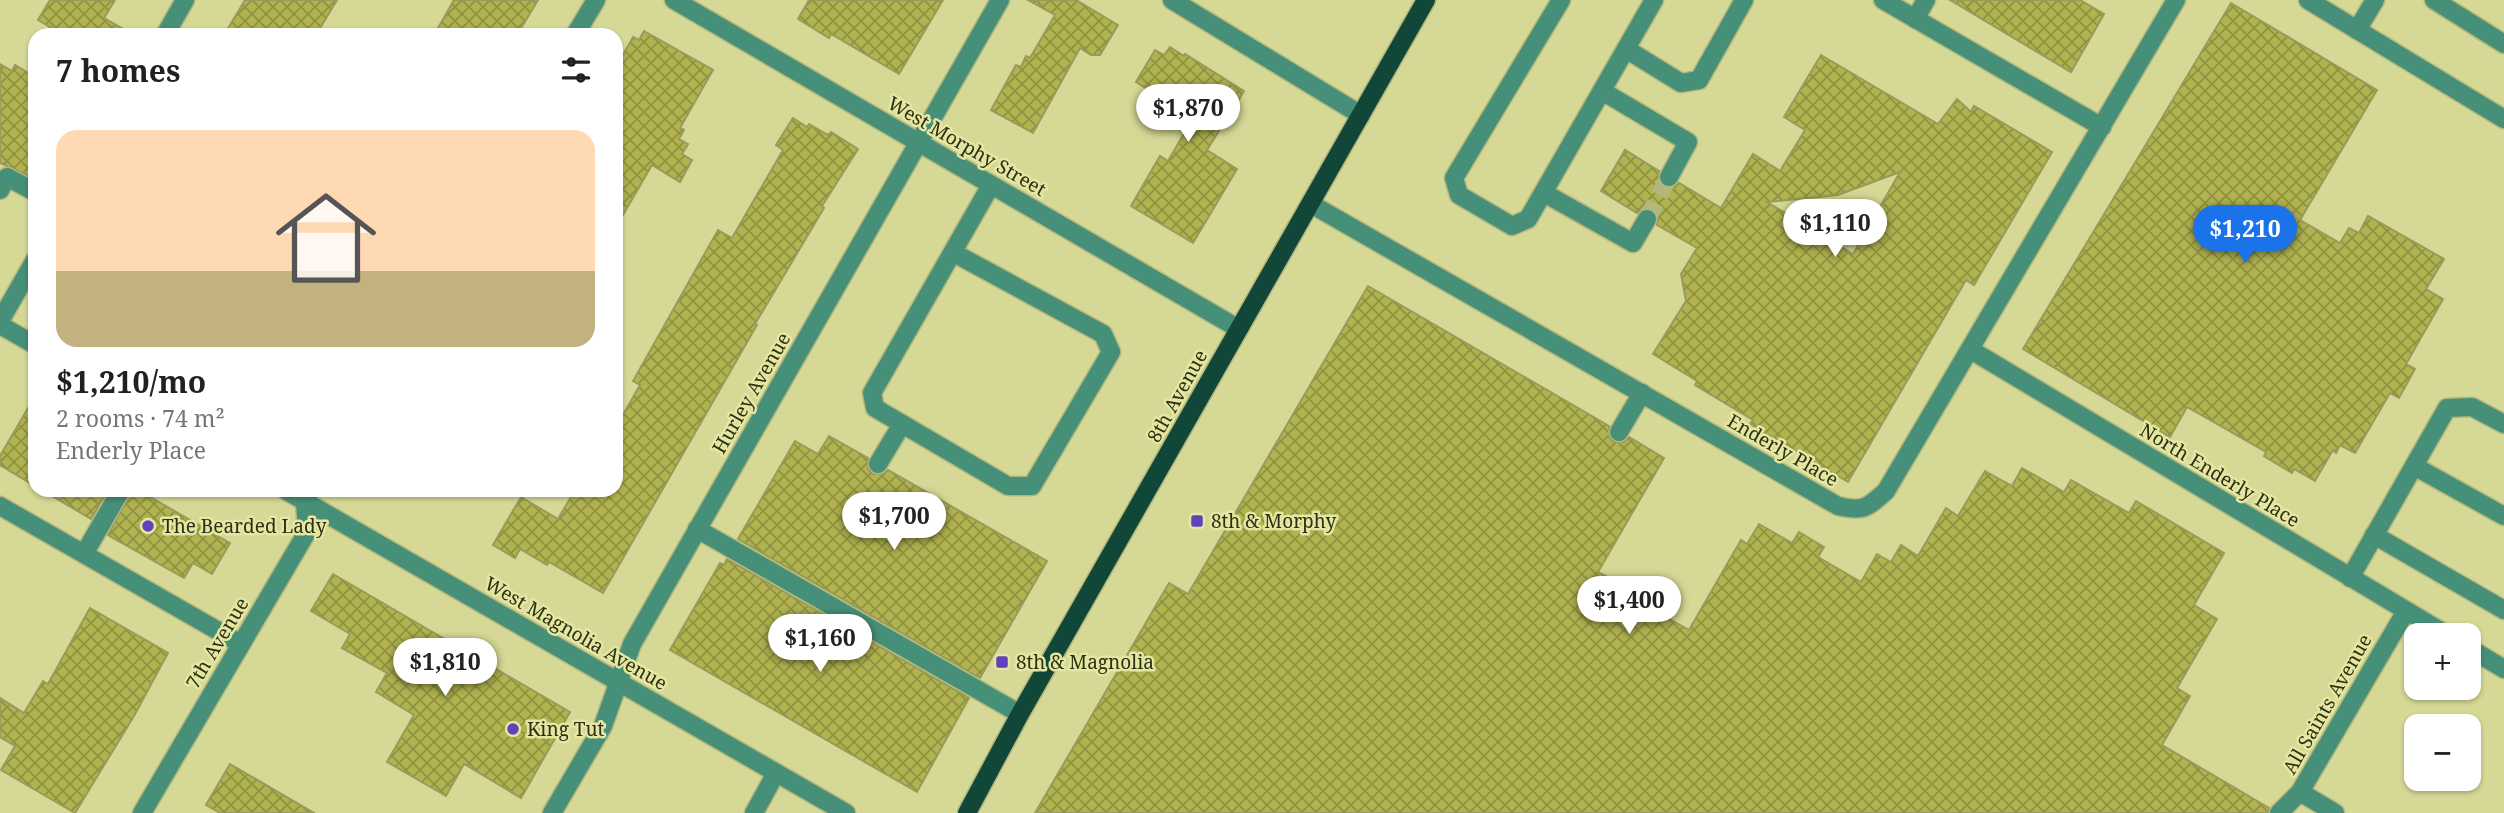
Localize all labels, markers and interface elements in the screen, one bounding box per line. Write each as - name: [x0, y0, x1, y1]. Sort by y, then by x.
- text: 7 homes: [56, 50, 180, 91]
- icon: filters: [557, 51, 595, 89]
- pin: $1,870: [1131, 85, 1245, 144]
- street label: West Morphy Street: [883, 90, 1051, 202]
- text: $1,870: [1152, 91, 1224, 123]
- icon: home: [263, 175, 389, 301]
- pin: $1,110: [1778, 200, 1892, 259]
- pin: $1,210: [2188, 205, 2302, 265]
- text: $1,110: [1799, 206, 1871, 238]
- text: $1,210: [2209, 212, 2281, 244]
- street label: Hurley Avenue: [706, 328, 796, 458]
- street label: 8th Avenue: [1141, 345, 1213, 447]
- text: $1,210/mo: [56, 361, 206, 402]
- text: 2 rooms · 74 m²: [56, 402, 225, 434]
- street label: Enderly Place: [1723, 408, 1843, 492]
- street label: North Enderly Place: [2135, 417, 2305, 533]
- text: Enderly Place: [56, 434, 206, 466]
- pin: $1,700: [837, 492, 951, 552]
- text: $1,700: [858, 499, 930, 531]
- place label: 8th & Morphy: [1211, 508, 1336, 534]
- place label: The Bearded Lady: [162, 513, 327, 539]
- marker: 8th & Morphy: [1189, 513, 1205, 529]
- marker: The Bearded Lady: [140, 518, 156, 534]
- street label: West Magnolia Avenue: [480, 570, 672, 696]
- pin: $1,400: [1572, 576, 1686, 636]
- text: $1,400: [1593, 583, 1665, 615]
- street label: 7th Avenue: [180, 592, 254, 694]
- pin: $1,160: [763, 614, 877, 674]
- text: $1,160: [784, 621, 856, 653]
- map controls: [2404, 623, 2481, 791]
- button: +: [2404, 623, 2481, 700]
- street label: All Saints Avenue: [2276, 629, 2378, 779]
- pin: $1,810: [388, 638, 502, 698]
- text: $1,810: [409, 645, 481, 677]
- place label: 8th & Magnolia: [1016, 649, 1154, 675]
- marker: 8th & Magnolia: [994, 654, 1010, 670]
- button: −: [2404, 714, 2481, 791]
- place label: King Tut: [527, 716, 605, 742]
- marker: King Tut: [505, 721, 521, 737]

